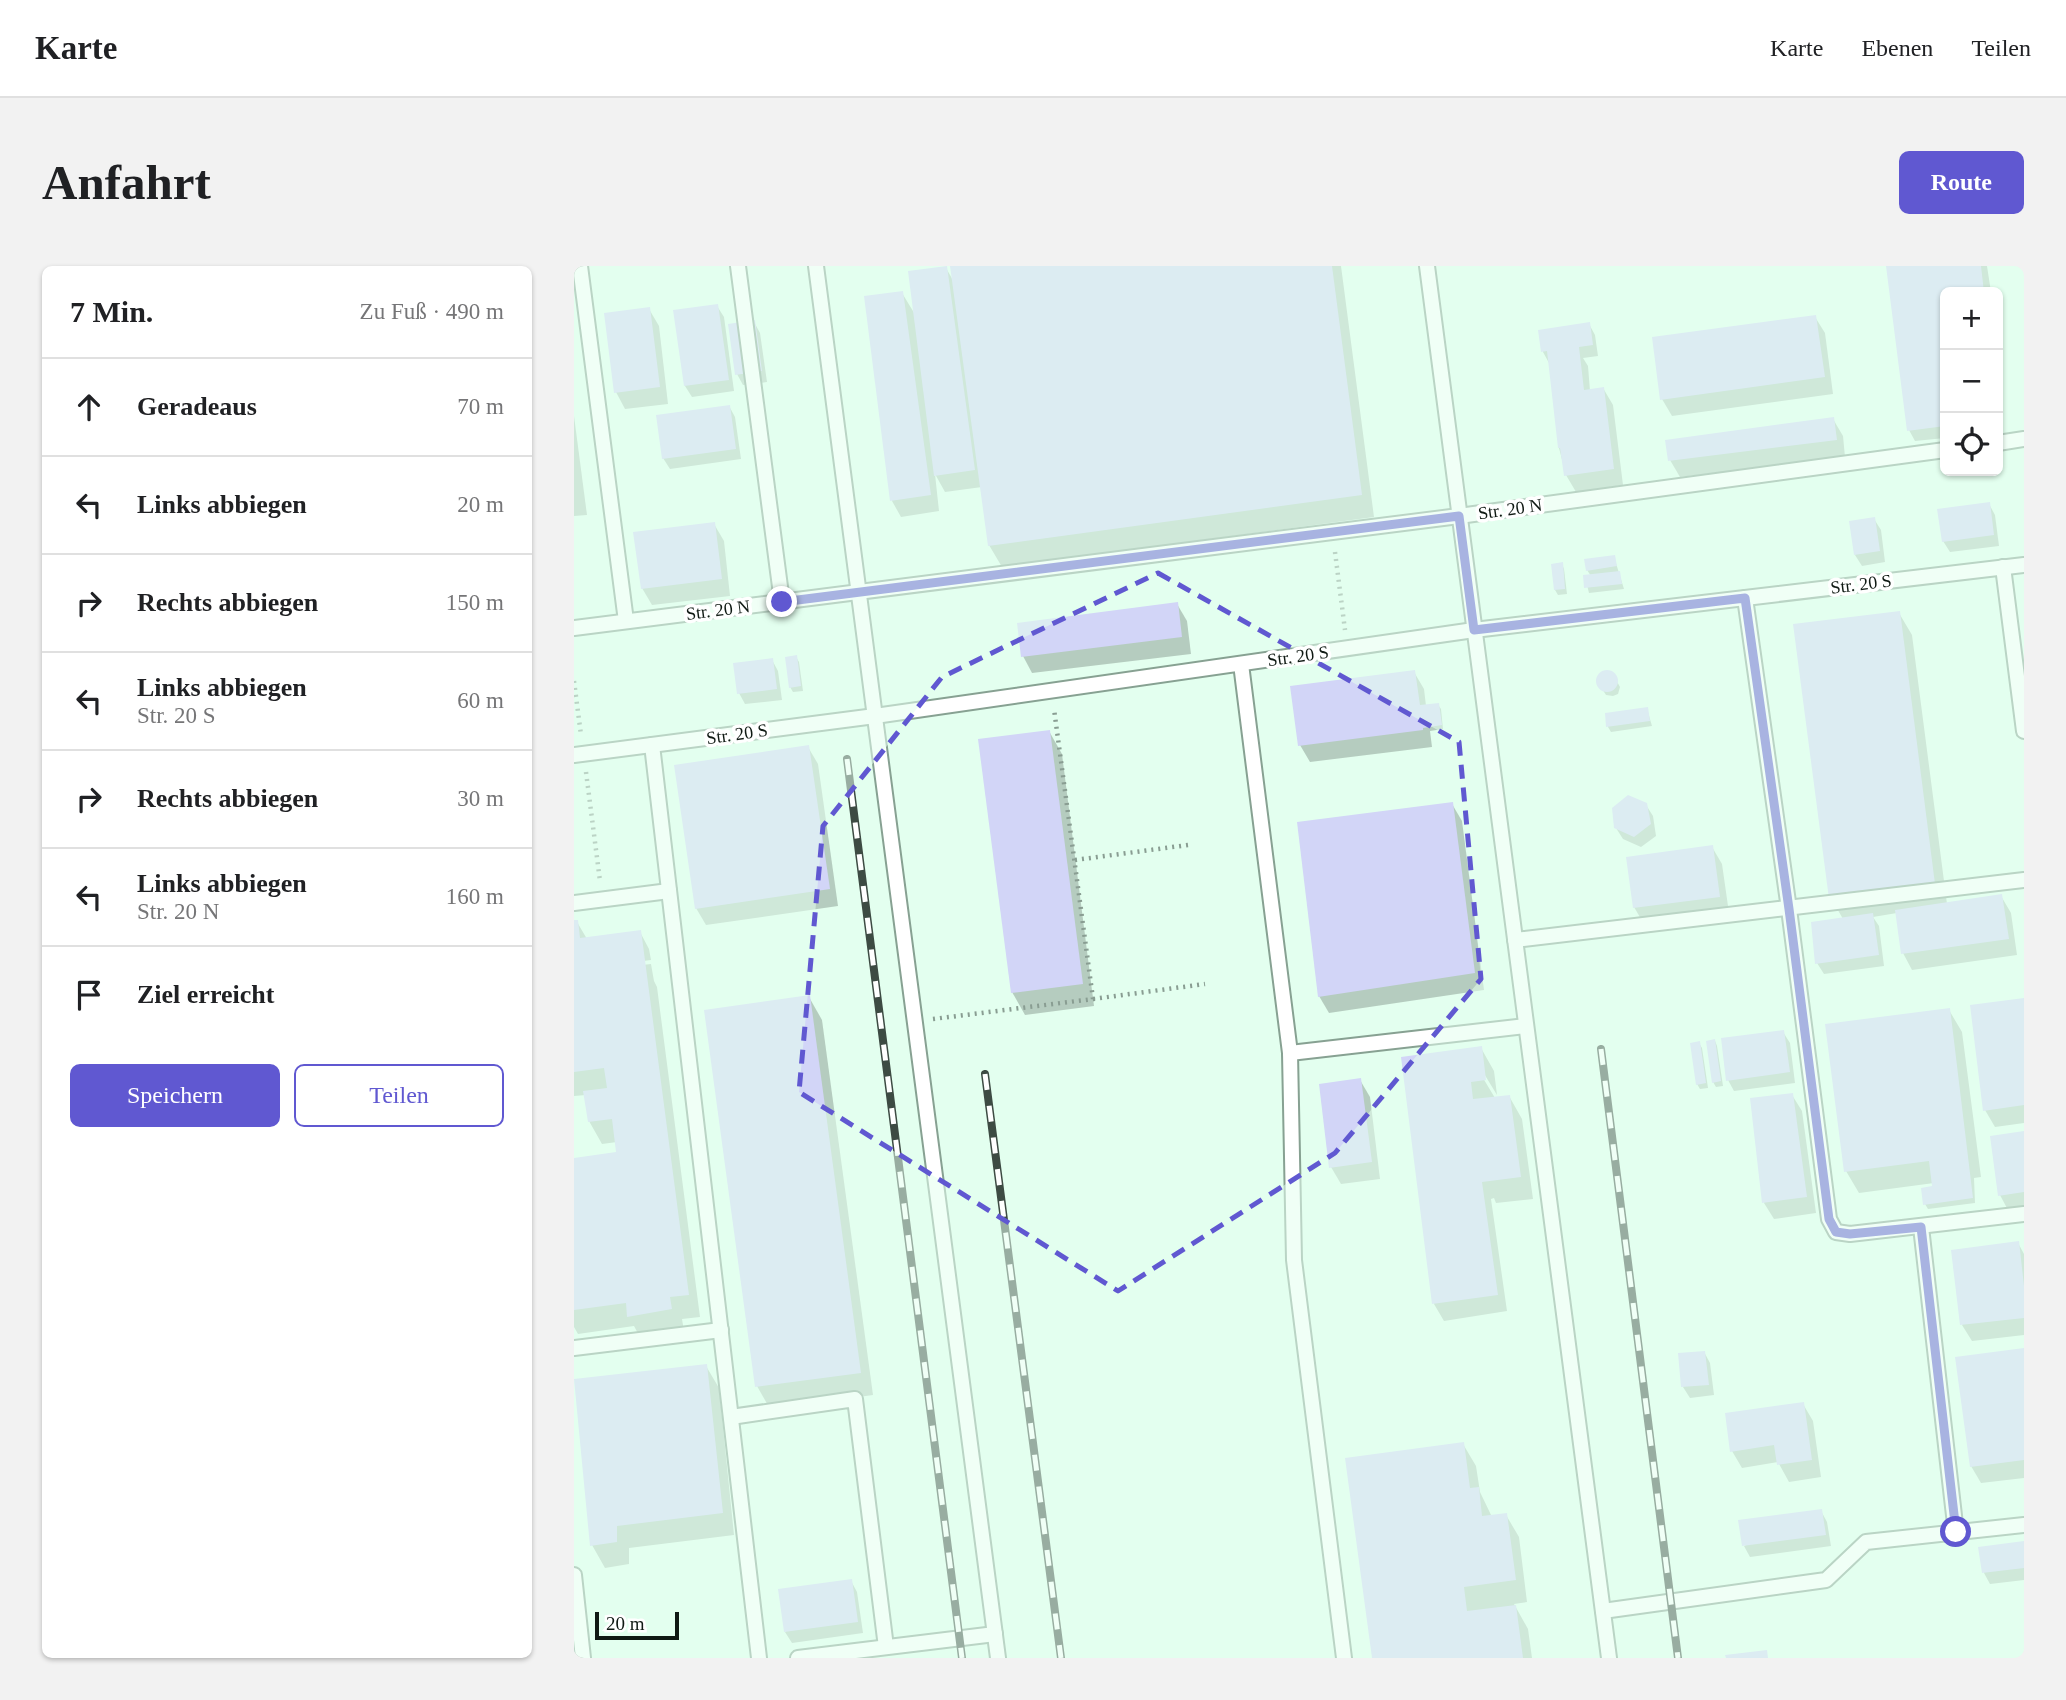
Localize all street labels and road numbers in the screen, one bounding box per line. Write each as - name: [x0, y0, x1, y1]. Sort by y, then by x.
- street label: Str. 20 N: [1477, 495, 1543, 523]
- street label: Str. 20 S: [1829, 570, 1893, 598]
- street label: Str. 20 N: [685, 596, 751, 624]
- street label: Str. 20 S: [1266, 642, 1330, 670]
- street label: Str. 20 S: [705, 720, 769, 748]

